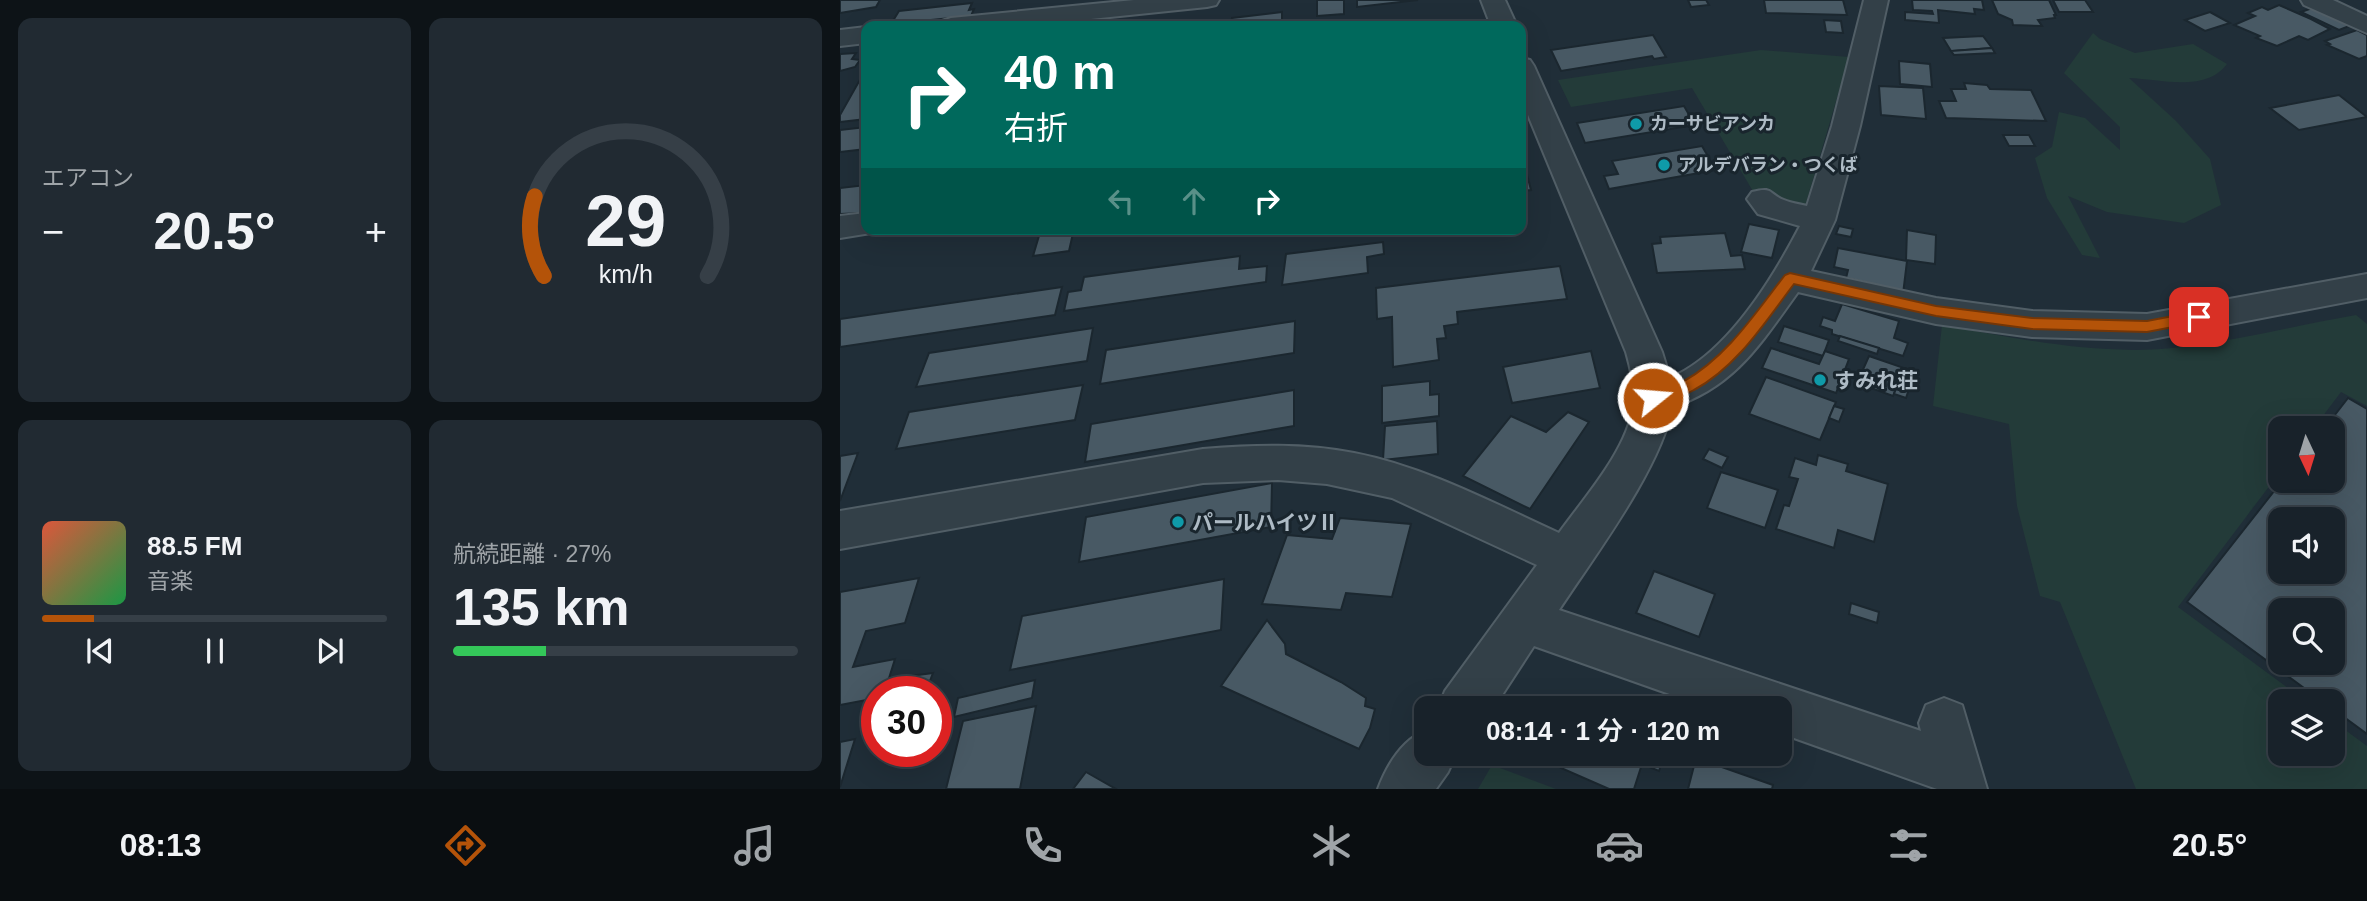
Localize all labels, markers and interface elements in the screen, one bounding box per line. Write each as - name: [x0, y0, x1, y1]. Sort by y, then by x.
- text: 40 m: [1004, 45, 1116, 99]
- icon: right: [889, 49, 980, 140]
- text: 右折: [1004, 110, 1068, 146]
- place label: カーサビアンカ: [1650, 114, 1775, 134]
- marker: カーサビアンカ: [1628, 116, 1644, 132]
- place label: アルデバラン・つくば: [1678, 155, 1858, 175]
- marker: アルデバラン・つくば: [1656, 157, 1672, 173]
- text: エアコン: [42, 165, 134, 191]
- text: 29: [585, 180, 666, 261]
- icon: left: [1102, 182, 1140, 220]
- icon: ahead: [1175, 182, 1213, 220]
- icon: right: [1248, 182, 1286, 220]
- text: 20.5°: [153, 202, 276, 260]
- text: −: [42, 211, 64, 253]
- text: +: [365, 211, 387, 253]
- text: km/h: [598, 260, 653, 288]
- pin: [2169, 287, 2229, 347]
- icon: arrive: [2180, 298, 2218, 336]
- position arrow: [1616, 361, 1690, 435]
- place label: すみれ荘: [1834, 369, 1918, 392]
- marker: すみれ荘: [1812, 372, 1828, 388]
- north arrow: [2268, 416, 2345, 494]
- map controls: [2268, 416, 2345, 766]
- button: sound: [2268, 507, 2345, 584]
- place label: パールハイツⅡ: [1192, 511, 1339, 534]
- marker: パールハイツⅡ: [1170, 514, 1186, 530]
- text: 88.5 FM: [147, 531, 242, 561]
- text: 航続距離 · 27%: [453, 541, 611, 567]
- text: 音楽: [147, 568, 193, 594]
- text: 135 km: [453, 578, 629, 636]
- button: search: [2268, 598, 2345, 675]
- icon: previous: [81, 632, 119, 670]
- icon: pause: [196, 632, 234, 670]
- icon: next: [311, 632, 349, 670]
- speed limit sign: 30: [861, 676, 952, 767]
- button: layers: [2268, 689, 2345, 766]
- text: 08:14 · 1 分 · 120 m: [1486, 716, 1720, 746]
- icon: directions: [441, 821, 490, 870]
- icon: music: [730, 821, 779, 870]
- icon: phone: [1018, 821, 1067, 870]
- icon: climate: [1307, 821, 1356, 870]
- icon: car: [1595, 821, 1644, 870]
- icon: filters: [1884, 821, 1933, 870]
- text: 08:13: [120, 827, 202, 863]
- text: 20.5°: [2172, 827, 2247, 863]

